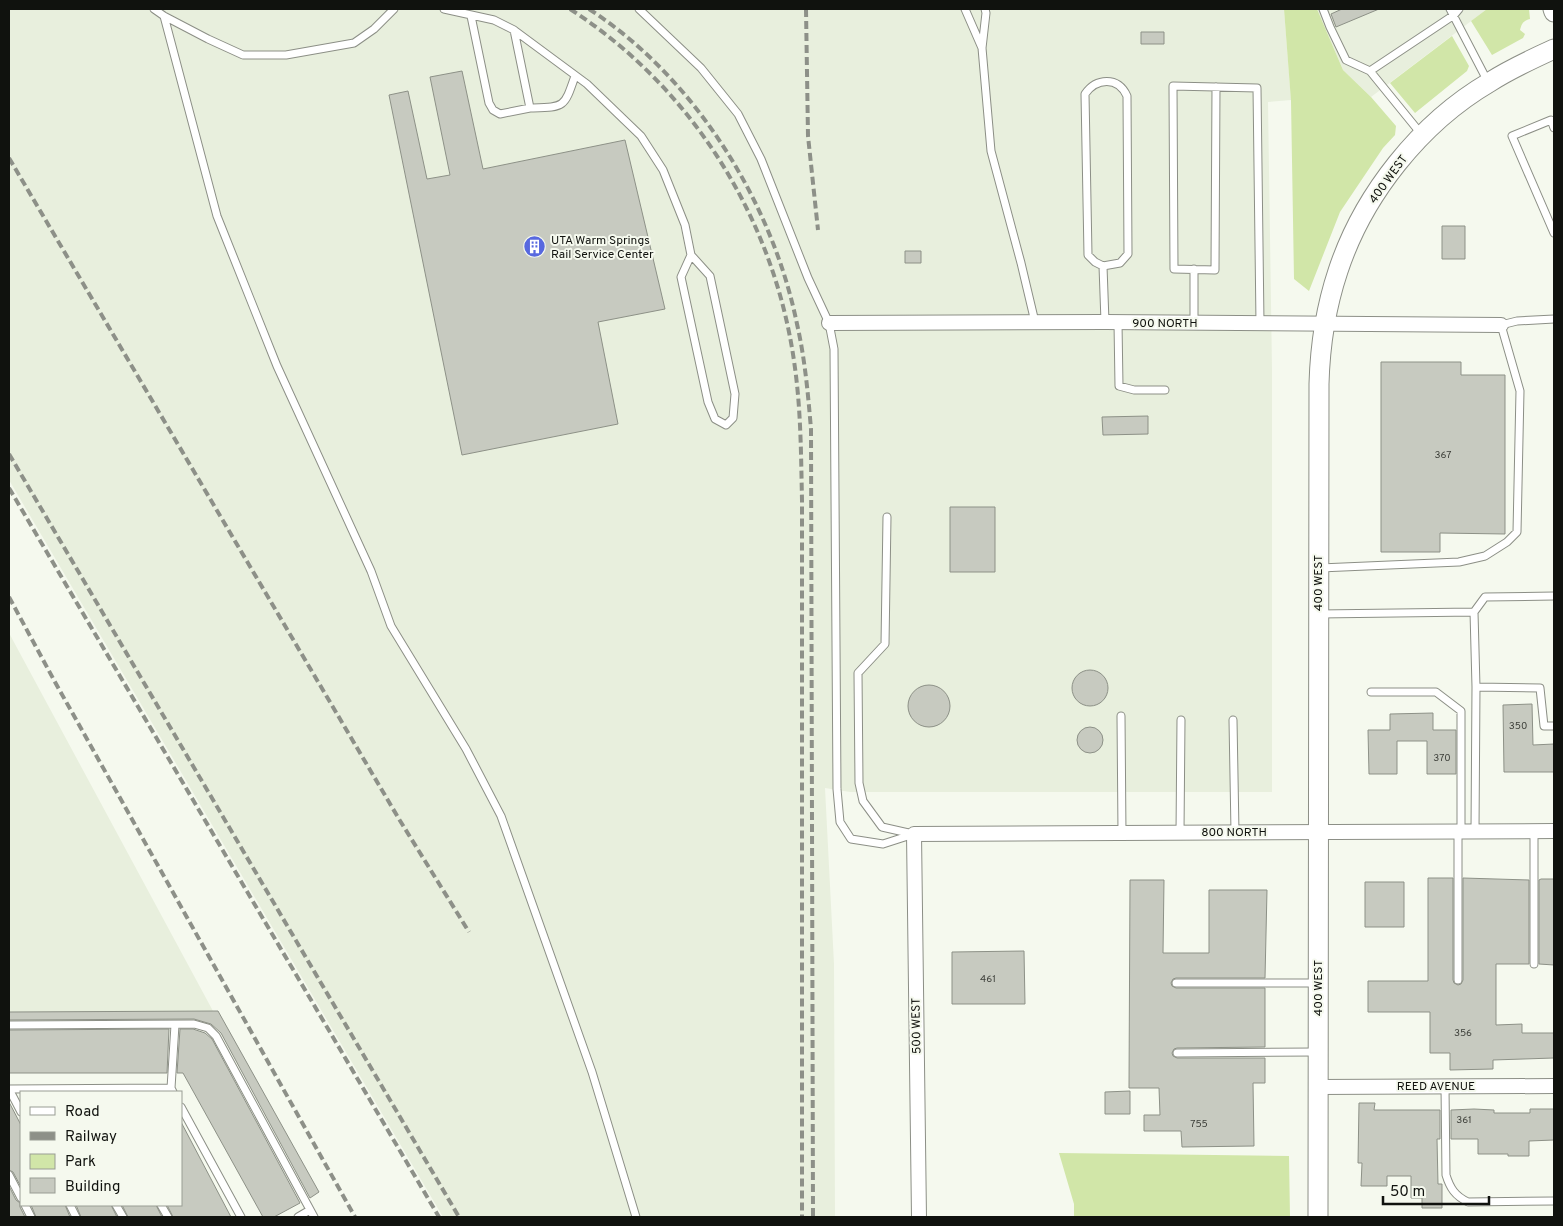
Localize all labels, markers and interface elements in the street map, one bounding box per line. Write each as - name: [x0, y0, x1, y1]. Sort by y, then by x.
- street label: 400 WEST: [1366, 152, 1412, 207]
- place label: UTA Warm Springs Rail Service Center: [551, 233, 654, 263]
- building icon: UTA Warm Springs Rail Service Center: [523, 235, 547, 259]
- street label: 900 NORTH: [1132, 316, 1198, 332]
- house number: 367: [1434, 449, 1452, 462]
- street label: 400 WEST: [1311, 555, 1327, 611]
- house number: 350: [1509, 720, 1527, 733]
- house number: 370: [1433, 752, 1451, 765]
- street label: 800 NORTH: [1201, 825, 1267, 841]
- street label: 400 WEST: [1311, 960, 1327, 1016]
- house number: 461: [980, 973, 996, 986]
- street label: 500 WEST: [909, 998, 925, 1054]
- house number: 356: [1454, 1027, 1472, 1040]
- street label: REED AVENUE: [1397, 1079, 1475, 1095]
- legend: [20, 1091, 182, 1206]
- text: Road: [65, 1103, 100, 1122]
- house number: 361: [1456, 1114, 1472, 1127]
- house number: 755: [1190, 1118, 1208, 1131]
- text: Railway: [65, 1128, 117, 1147]
- text: Park: [65, 1153, 96, 1172]
- scale bar: [1383, 1174, 1489, 1206]
- text: Building: [65, 1178, 120, 1197]
- text: 50 m: [1390, 1183, 1425, 1202]

